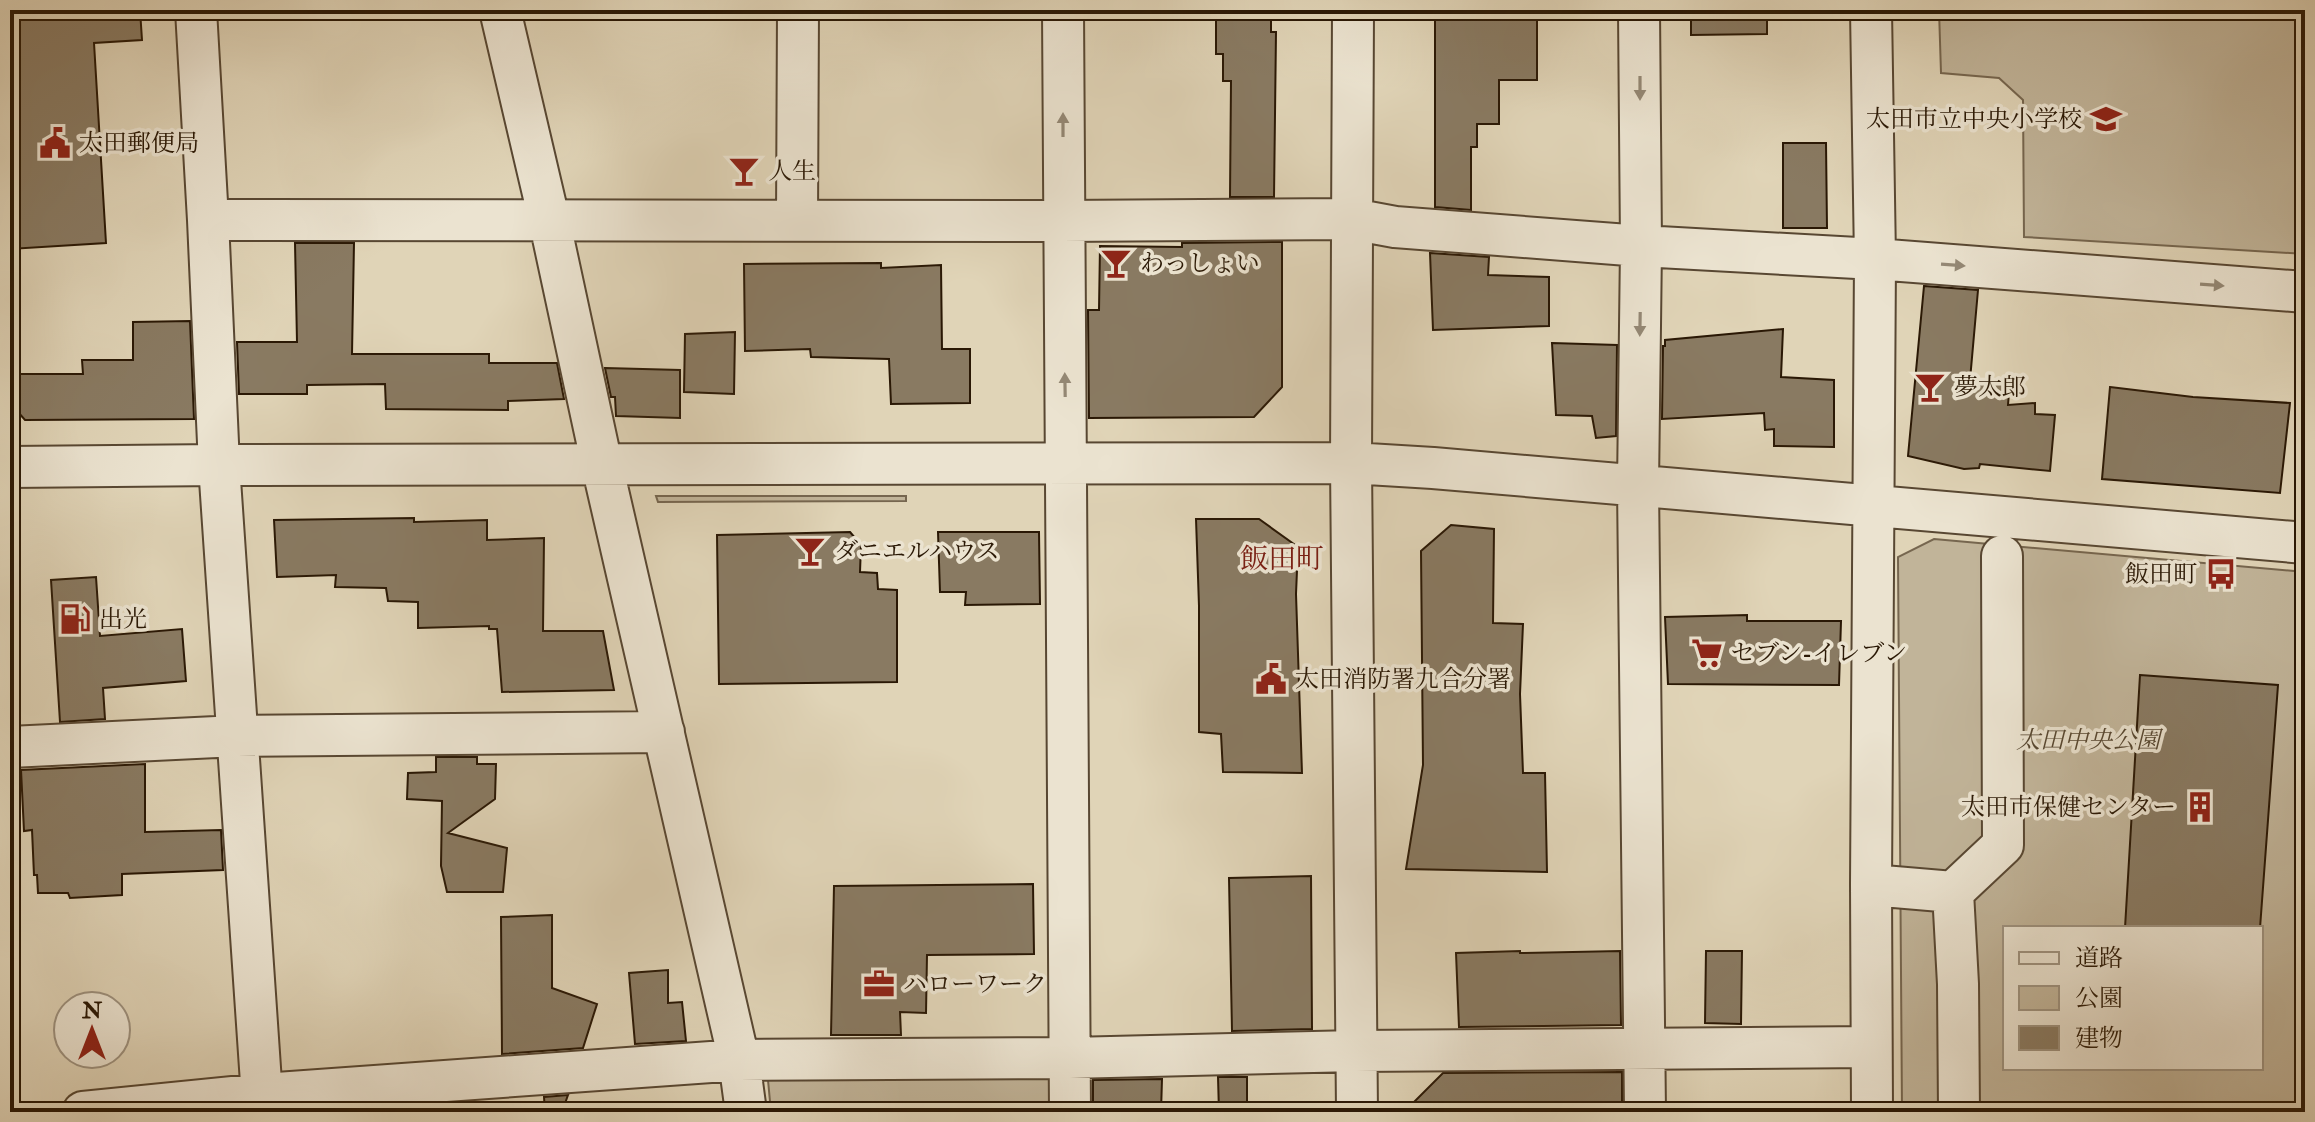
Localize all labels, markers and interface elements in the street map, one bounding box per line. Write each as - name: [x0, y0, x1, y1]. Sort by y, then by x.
- one-way arrow: [1633, 76, 1646, 101]
- school or university icon: 太田市立中央小学校: [2089, 102, 2123, 136]
- place label: 太田市立中央小学校: [1866, 104, 2082, 135]
- one-way arrow: [1057, 112, 1069, 137]
- public building icon: 太田郵便局: [38, 126, 72, 160]
- place label: 太田郵便局: [79, 128, 199, 159]
- bar icon: 人生: [727, 154, 761, 188]
- place label: 人生: [768, 156, 816, 187]
- bar icon: わっしょい: [1099, 246, 1133, 280]
- place label: わっしょい: [1140, 248, 1260, 279]
- one-way arrow: [1941, 259, 1966, 272]
- one-way arrow: [2200, 279, 2225, 292]
- one-way arrow: [1634, 312, 1646, 337]
- bar icon: 夢太郎: [1913, 370, 1947, 404]
- one-way arrow: [1059, 372, 1071, 397]
- place label: 夢太郎: [1954, 372, 2026, 403]
- bar icon: ダニエルハウス: [793, 534, 827, 568]
- place label: ダニエルハウス: [834, 536, 1000, 567]
- district label: 飯田町: [1240, 542, 1324, 577]
- bus stop icon: 飯田町: [2204, 557, 2238, 591]
- place label: 飯田町: [2125, 559, 2197, 590]
- fuel station icon: 出光: [58, 602, 92, 636]
- place label: 出光: [99, 604, 147, 635]
- supermarket icon: セブン-イレブン: [1690, 636, 1724, 670]
- place label: セブン-イレブン: [1731, 638, 1907, 669]
- public building icon: 太田消防署九合分署: [1254, 662, 1288, 696]
- place label: 太田消防署九合分署: [1295, 664, 1511, 695]
- park label: 太田中央公園: [2016, 725, 2164, 756]
- building icon: 太田市保健センター: [2183, 790, 2217, 824]
- place label: 太田市保健センター: [1961, 792, 2176, 823]
- legend: [2003, 926, 2263, 1070]
- text: 道路: [2075, 943, 2123, 974]
- office icon: ハローワーク: [862, 967, 896, 1001]
- place label: ハローワーク: [903, 969, 1047, 1000]
- text: 公園: [2075, 983, 2123, 1014]
- north arrow: [52, 990, 132, 1070]
- text: N: [81, 997, 102, 1025]
- text: 建物: [2075, 1023, 2123, 1054]

